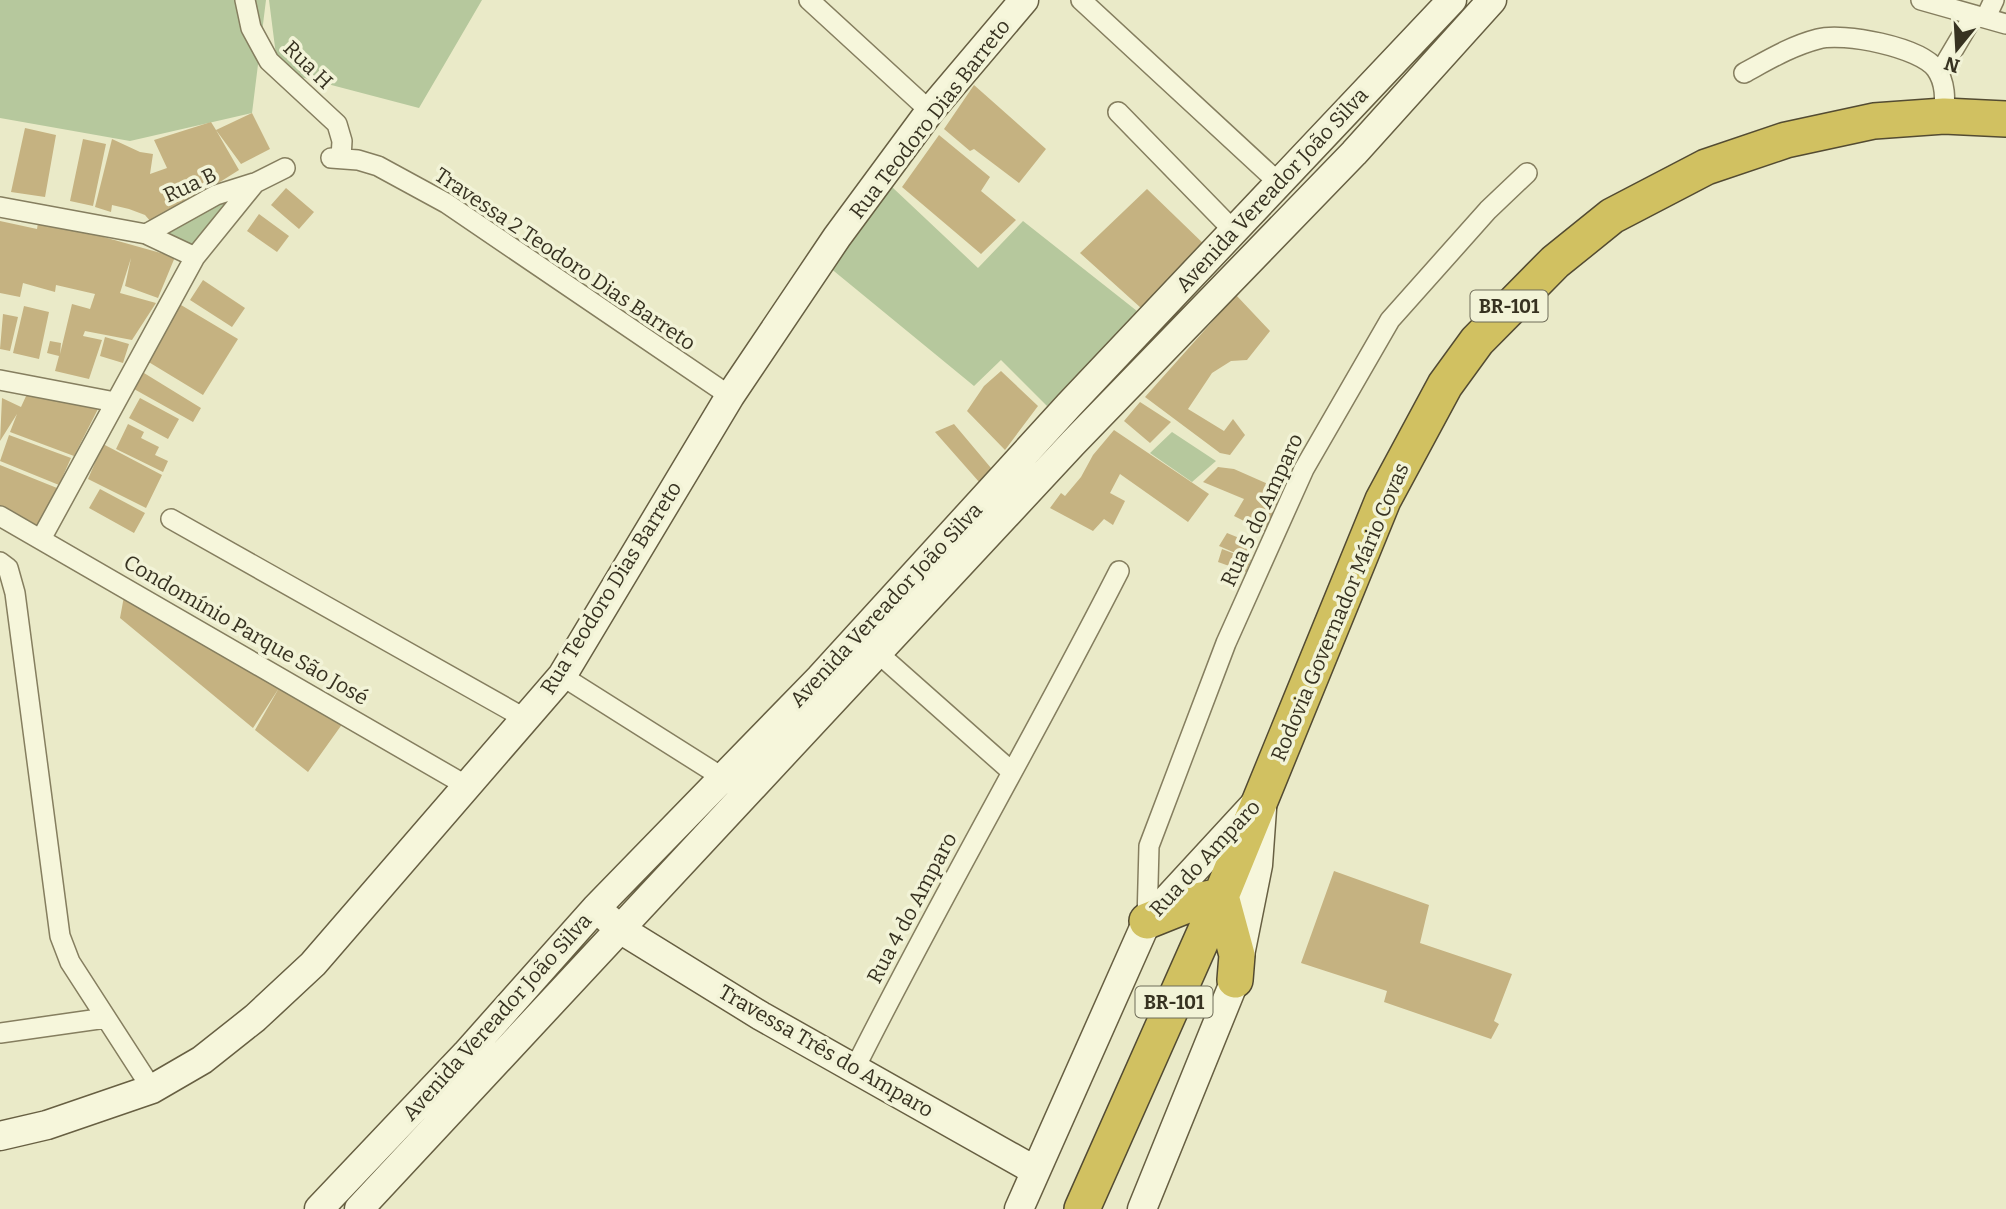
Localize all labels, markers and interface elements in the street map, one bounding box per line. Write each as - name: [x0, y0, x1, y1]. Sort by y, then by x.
- street label: Rua Teodoro Dias Barreto: [844, 14, 1016, 224]
- north arrow: [1922, 14, 1992, 84]
- street label: Rua H: [278, 35, 338, 95]
- text: N: [1941, 51, 1962, 78]
- street label: Avenida Vereador João Silva: [1170, 82, 1374, 298]
- street label: Rua B: [159, 161, 221, 209]
- street label: Travessa 2 Teodoro Dias Barreto: [430, 162, 700, 356]
- road number: BR-101: [1470, 290, 1548, 322]
- street label: Rua 5 do Amparo: [1215, 429, 1309, 591]
- street label: Rodovia Governador Mário Covas: [1265, 459, 1415, 765]
- street label: Rua Teodoro Dias Barreto: [535, 477, 687, 699]
- street label: Avenida Vereador João Silva: [784, 497, 988, 713]
- street label: Condomínio Parque São José: [119, 549, 373, 711]
- street label: Rua do Amparo: [1144, 794, 1266, 922]
- street label: Rua 4 do Amparo: [861, 828, 963, 988]
- street label: Avenida Vereador João Silva: [397, 908, 597, 1126]
- street label: Travessa Três do Amparo: [714, 979, 938, 1123]
- road number: BR-101: [1136, 986, 1212, 1018]

